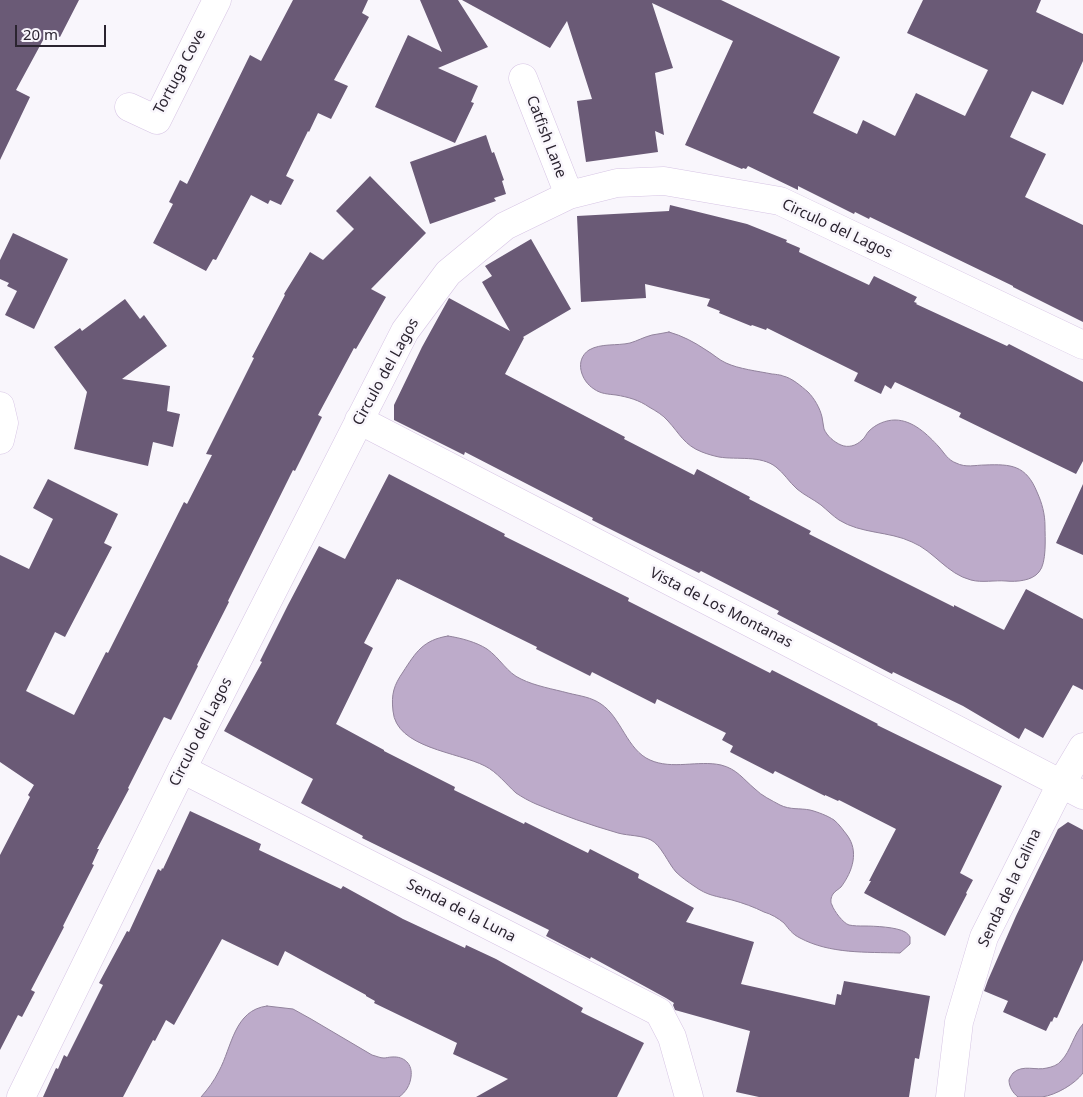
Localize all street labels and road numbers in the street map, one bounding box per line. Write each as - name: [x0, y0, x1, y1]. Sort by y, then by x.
- street label: Tortuga Cove: [150, 27, 210, 117]
- street label: Catfish Lane: [522, 93, 570, 181]
- street label: Circulo del Lagos: [779, 196, 895, 262]
- street label: Circulo del Lagos: [349, 315, 423, 429]
- street label: Vista de Los Montanas: [647, 564, 795, 652]
- street label: Circulo del Lagos: [166, 675, 236, 789]
- street label: Senda de la Calina: [975, 826, 1045, 950]
- street label: Senda de la Luna: [403, 876, 519, 946]

